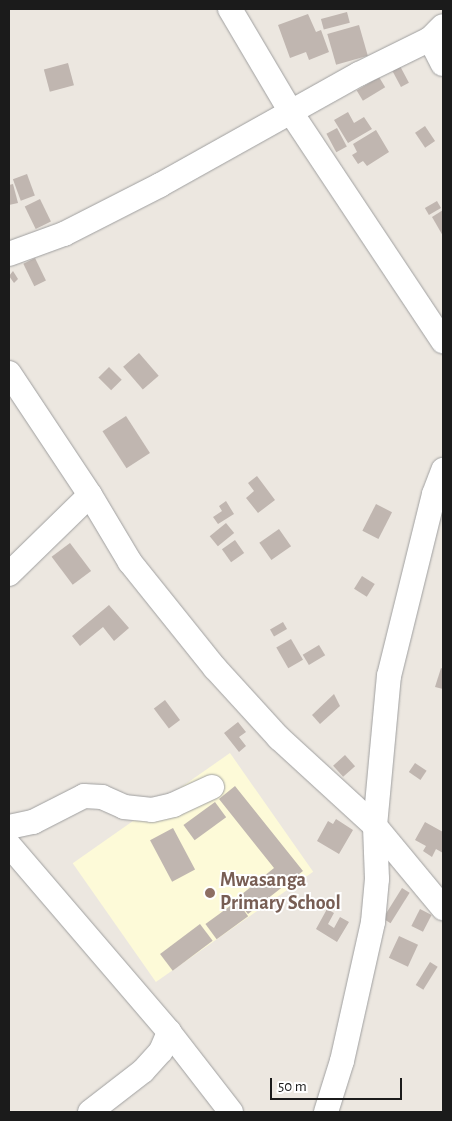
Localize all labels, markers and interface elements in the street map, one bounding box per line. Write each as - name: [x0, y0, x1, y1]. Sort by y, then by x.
- place label: Mwasanga Primary School: [220, 869, 341, 916]
- marker: Mwasanga Primary School: [204, 887, 216, 899]
- scale bar: [272, 1068, 404, 1100]
- text: 50 m: [278, 1079, 307, 1094]

